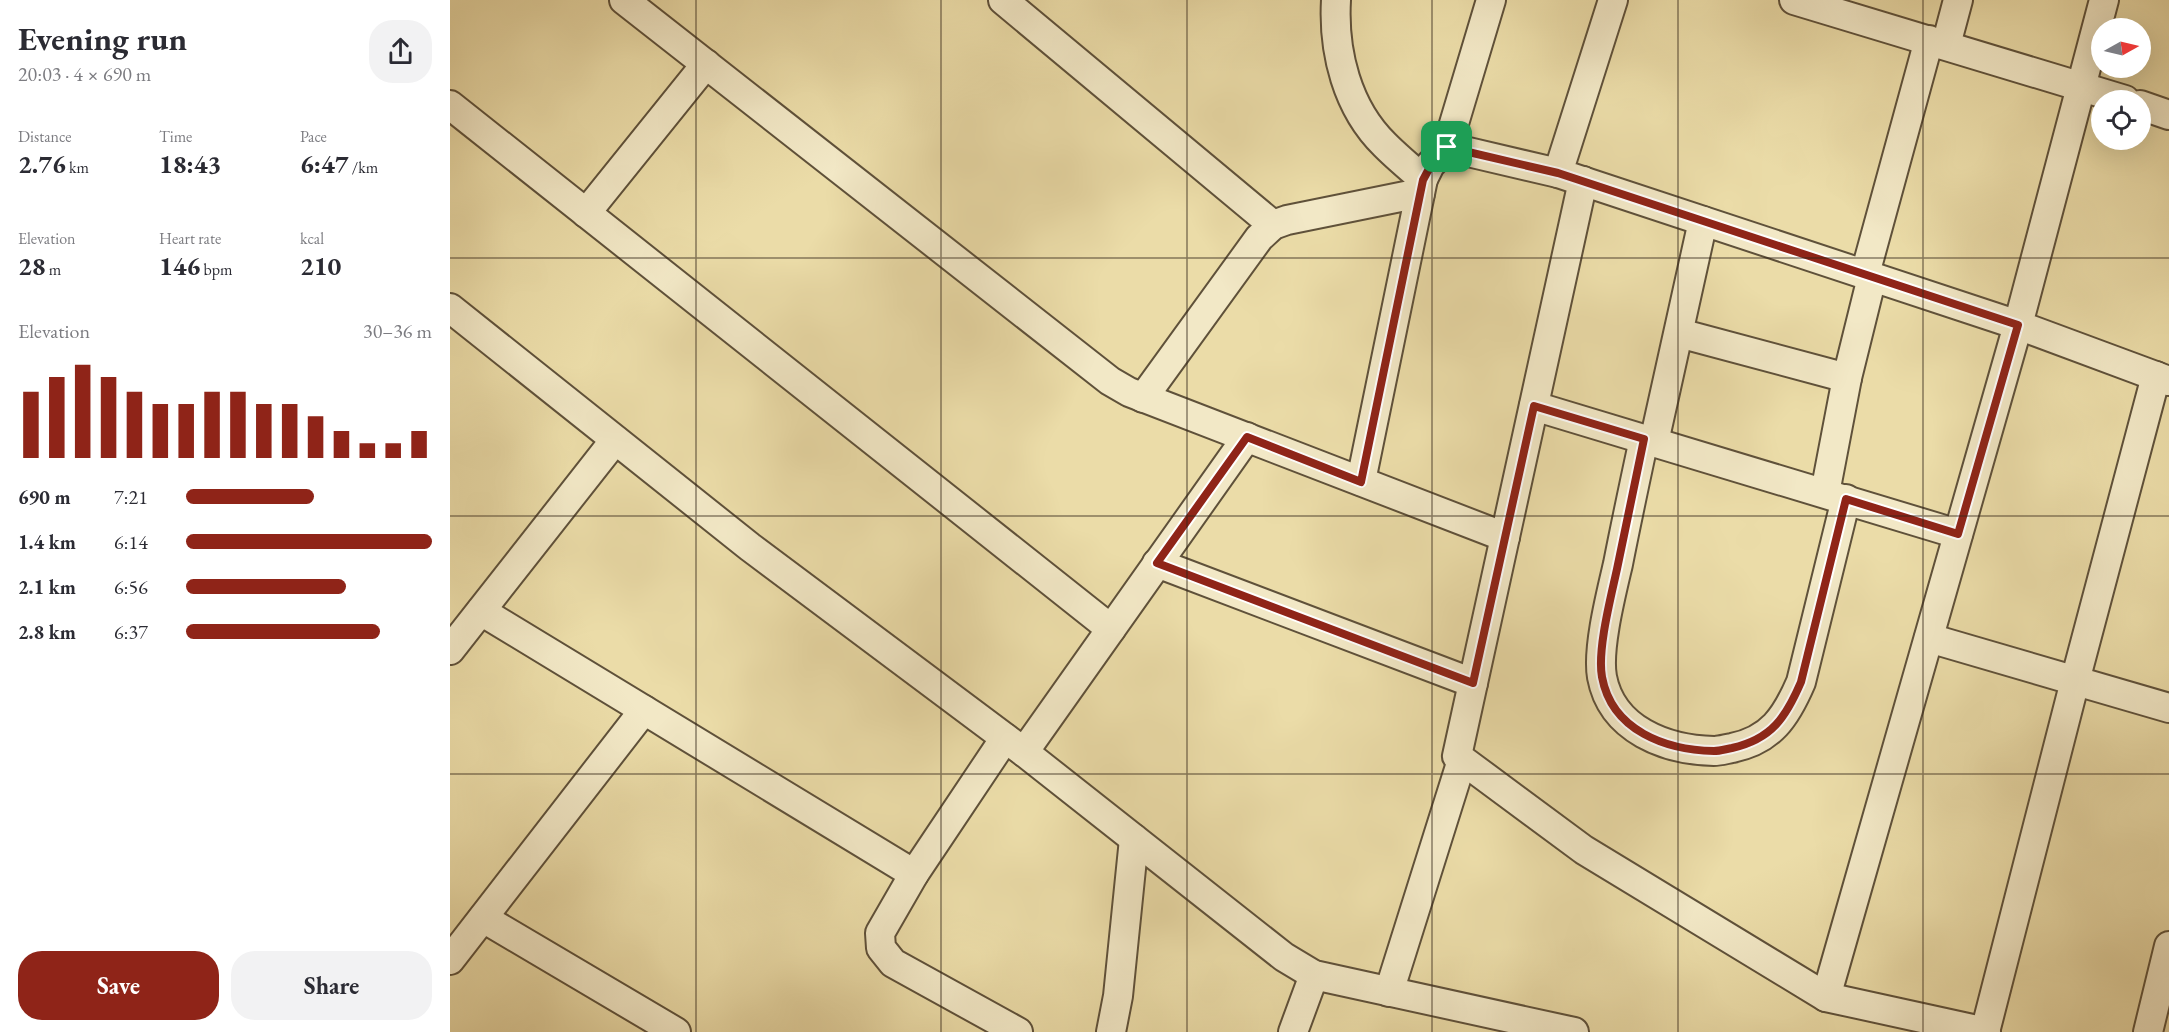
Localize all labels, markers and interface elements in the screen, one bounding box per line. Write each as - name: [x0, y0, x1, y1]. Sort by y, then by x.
- text: Evening run: [18, 17, 187, 60]
- north arrow: [2091, 18, 2151, 78]
- map controls: [2091, 18, 2151, 150]
- button: share: [369, 20, 432, 83]
- text: 20:03 · 4 × 690 m: [18, 61, 151, 87]
- button: locate: [2091, 90, 2151, 150]
- pin: [1421, 121, 1472, 172]
- text: Distance: [18, 126, 71, 147]
- text: Time: [159, 126, 192, 147]
- text: Pace: [300, 126, 327, 147]
- icon: arrive: [1430, 130, 1463, 163]
- text: 2.76: [18, 147, 66, 181]
- text: 18:43: [159, 147, 221, 181]
- text: 6:47: [300, 147, 349, 181]
- text: km: [66, 157, 89, 178]
- text: /km: [349, 157, 378, 178]
- text: Elevation: [18, 228, 76, 249]
- text: Heart rate: [159, 228, 221, 249]
- text: kcal: [300, 228, 324, 249]
- text: 28: [18, 249, 46, 283]
- text: 146: [159, 249, 200, 283]
- text: 210: [300, 249, 341, 283]
- text: m: [46, 259, 61, 280]
- text: bpm: [200, 259, 232, 280]
- text: Elevation: [18, 318, 90, 344]
- text: 30–36 m: [363, 318, 432, 344]
- text: 690 m: [18, 484, 71, 510]
- text: 7:21: [114, 484, 148, 510]
- text: 1.4 km: [18, 529, 76, 555]
- text: 6:14: [114, 529, 148, 555]
- text: 2.1 km: [18, 574, 76, 600]
- text: 6:56: [114, 574, 148, 600]
- text: 2.8 km: [18, 619, 76, 645]
- text: 6:37: [114, 619, 148, 645]
- button: Save: [18, 951, 219, 1020]
- button: Share: [231, 951, 432, 1020]

